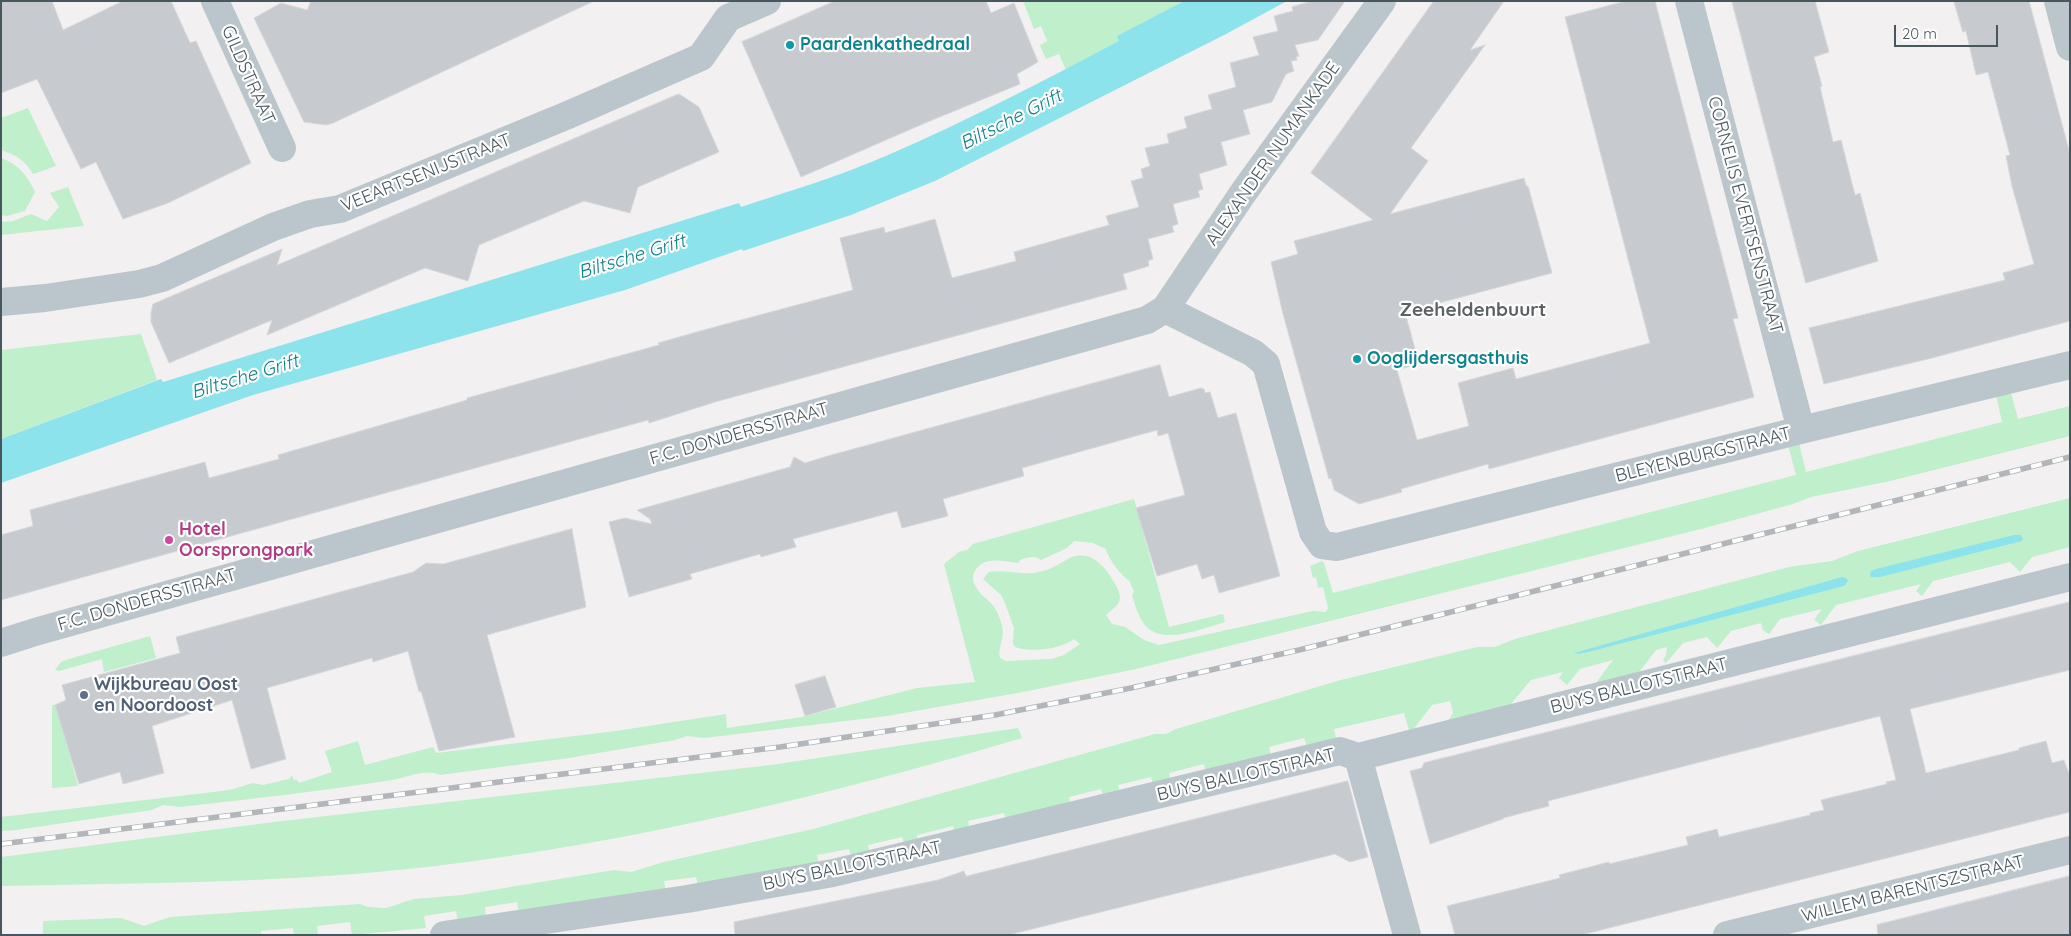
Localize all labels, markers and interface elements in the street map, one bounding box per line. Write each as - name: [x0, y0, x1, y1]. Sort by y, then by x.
- scale bar: [1896, 15, 2000, 47]
- street label: GILDSTRAAT: [217, 22, 279, 128]
- text: 20 m: [1902, 24, 1937, 43]
- place label: Paardenkathedraal: [800, 34, 970, 56]
- marker: Paardenkathedraal: [784, 39, 796, 51]
- street label: ALEXANDER NUMANKADE: [1201, 58, 1345, 250]
- water label: Biltsche Grift: [956, 85, 1066, 155]
- street label: CORNELIS EVERTSENSTRAAT: [1703, 94, 1787, 336]
- street label: VEEARTSENIJSTRAAT: [338, 129, 514, 217]
- water label: Biltsche Grift: [576, 230, 688, 284]
- district label: Zeeheldenbuurt: [1400, 299, 1546, 321]
- place label: Ooglijdersgasthuis: [1367, 348, 1529, 370]
- water label: Biltsche Grift: [189, 350, 301, 404]
- marker: Ooglijdersgasthuis: [1351, 353, 1363, 365]
- street label: F.C. DONDERSSTRAAT: [647, 398, 831, 470]
- street label: BLEYENBURGSTRAAT: [1613, 423, 1793, 487]
- place label: Hotel Oorsprongpark: [179, 519, 313, 562]
- marker: Hotel Oorsprongpark: [163, 534, 175, 546]
- street label: F.C. DONDERSSTRAAT: [55, 564, 239, 636]
- street label: BUYS BALLOTSTRAAT: [1548, 654, 1730, 718]
- place label: Wijkbureau Oost en Noordoost: [94, 674, 238, 716]
- marker: Wijkbureau Oost en Noordoost: [78, 689, 90, 701]
- street label: BUYS BALLOTSTRAAT: [1155, 744, 1337, 806]
- street label: BUYS BALLOTSTRAAT: [761, 837, 943, 895]
- street label: WILLEM BARENTSZSTRAAT: [1799, 851, 2027, 927]

